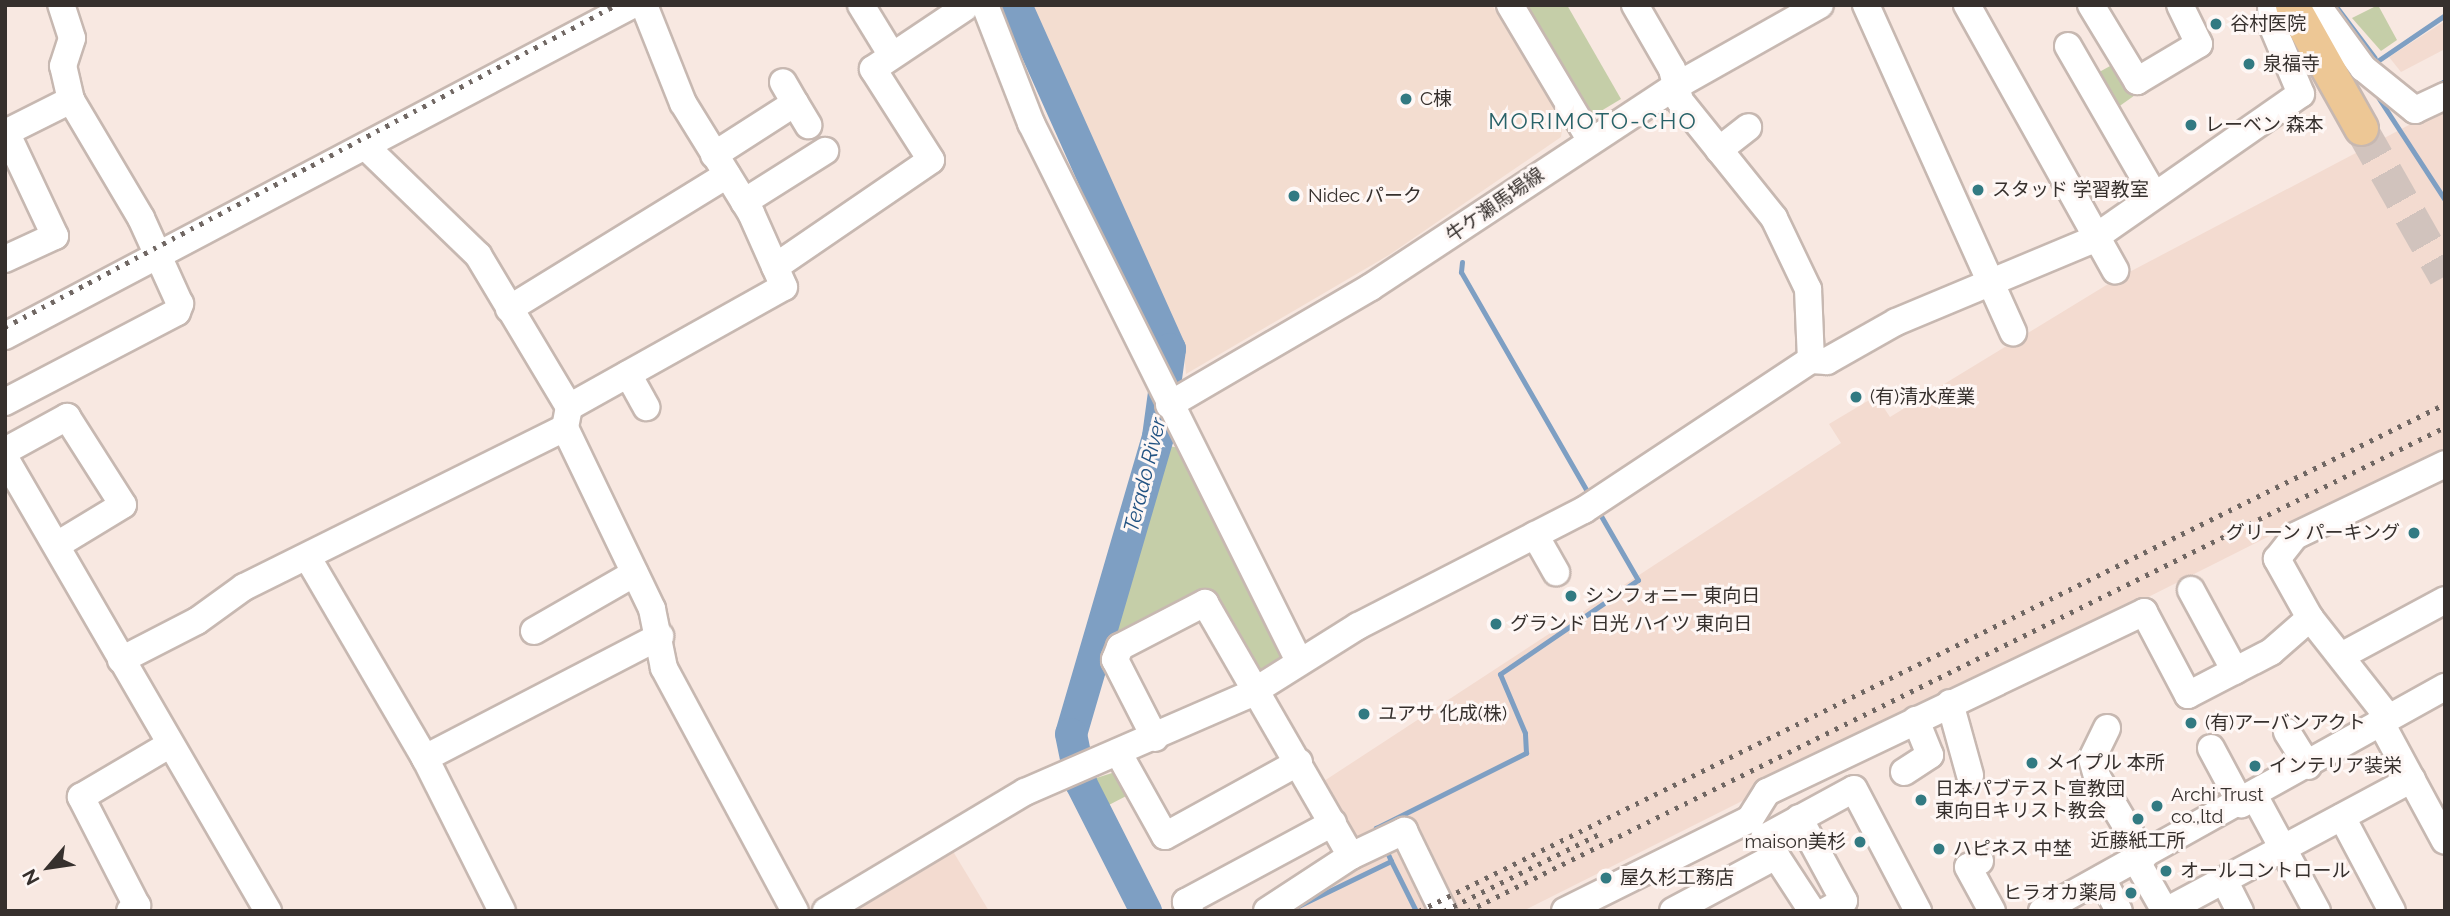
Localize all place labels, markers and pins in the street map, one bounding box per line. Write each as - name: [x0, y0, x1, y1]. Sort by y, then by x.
- place label: 谷村医院: [2230, 13, 2306, 35]
- marker: 谷村医院: [2208, 16, 2224, 32]
- place label: 泉福寺: [2263, 53, 2320, 75]
- marker: 泉福寺: [2241, 56, 2257, 72]
- place label: C棟: [1420, 88, 1452, 110]
- marker: C棟: [1398, 91, 1414, 107]
- place label: レーベン 森本: [2205, 114, 2324, 136]
- marker: レーベン 森本: [2183, 117, 2199, 133]
- place label: スタッド 学習教室: [1992, 179, 2149, 201]
- marker: スタッド 学習教室: [1970, 182, 1986, 198]
- place label: Nidec パーク: [1308, 185, 1422, 207]
- marker: Nidec パーク: [1286, 188, 1302, 204]
- place label: (有)清水産業: [1870, 386, 1975, 408]
- marker: (有)清水産業: [1848, 389, 1864, 405]
- place label: グリーン パーキング: [2224, 522, 2400, 544]
- marker: グリーン パーキング: [2406, 525, 2422, 541]
- place label: シンフォニー 東向日: [1585, 585, 1761, 607]
- marker: シンフォニー 東向日: [1563, 588, 1579, 604]
- place label: グランド 日光 ハイツ 東向日: [1510, 613, 1753, 635]
- marker: グランド 日光 ハイツ 東向日: [1488, 616, 1504, 632]
- place label: ユアサ 化成(株): [1378, 703, 1507, 725]
- marker: ユアサ 化成(株): [1356, 706, 1372, 722]
- place label: (有)アーバンアクト: [2205, 712, 2366, 734]
- marker: (有)アーバンアクト: [2183, 715, 2199, 731]
- place label: メイプル 本所: [2046, 752, 2165, 774]
- marker: メイプル 本所: [2024, 755, 2040, 771]
- place label: インテリア装栄: [2269, 755, 2402, 777]
- marker: インテリア装栄: [2247, 758, 2263, 774]
- place label: 日本パブテスト宣教団 東向日キリスト教会: [1935, 778, 2125, 822]
- place label: Archi Trust co.,ltd: [2171, 784, 2264, 828]
- marker: 日本パブテスト宣教団 東向日キリスト教会: [1913, 792, 1929, 808]
- marker: Archi Trust co.,ltd: [2149, 798, 2165, 814]
- marker: 近藤紙工所: [2130, 811, 2146, 827]
- place label: 近藤紙工所: [2091, 830, 2185, 852]
- place label: maison美杉: [1744, 831, 1846, 853]
- marker: maison美杉: [1852, 834, 1868, 850]
- place label: ハピネス 中埜: [1953, 838, 2072, 860]
- marker: ハピネス 中埜: [1931, 841, 1947, 857]
- place label: オールコントロール: [2180, 860, 2351, 882]
- marker: オールコントロール: [2158, 863, 2174, 879]
- place label: 屋久杉工務店: [1620, 867, 1734, 889]
- marker: 屋久杉工務店: [1598, 870, 1614, 886]
- place label: ヒラオカ薬局: [2003, 882, 2117, 904]
- marker: ヒラオカ薬局: [2123, 885, 2139, 901]

